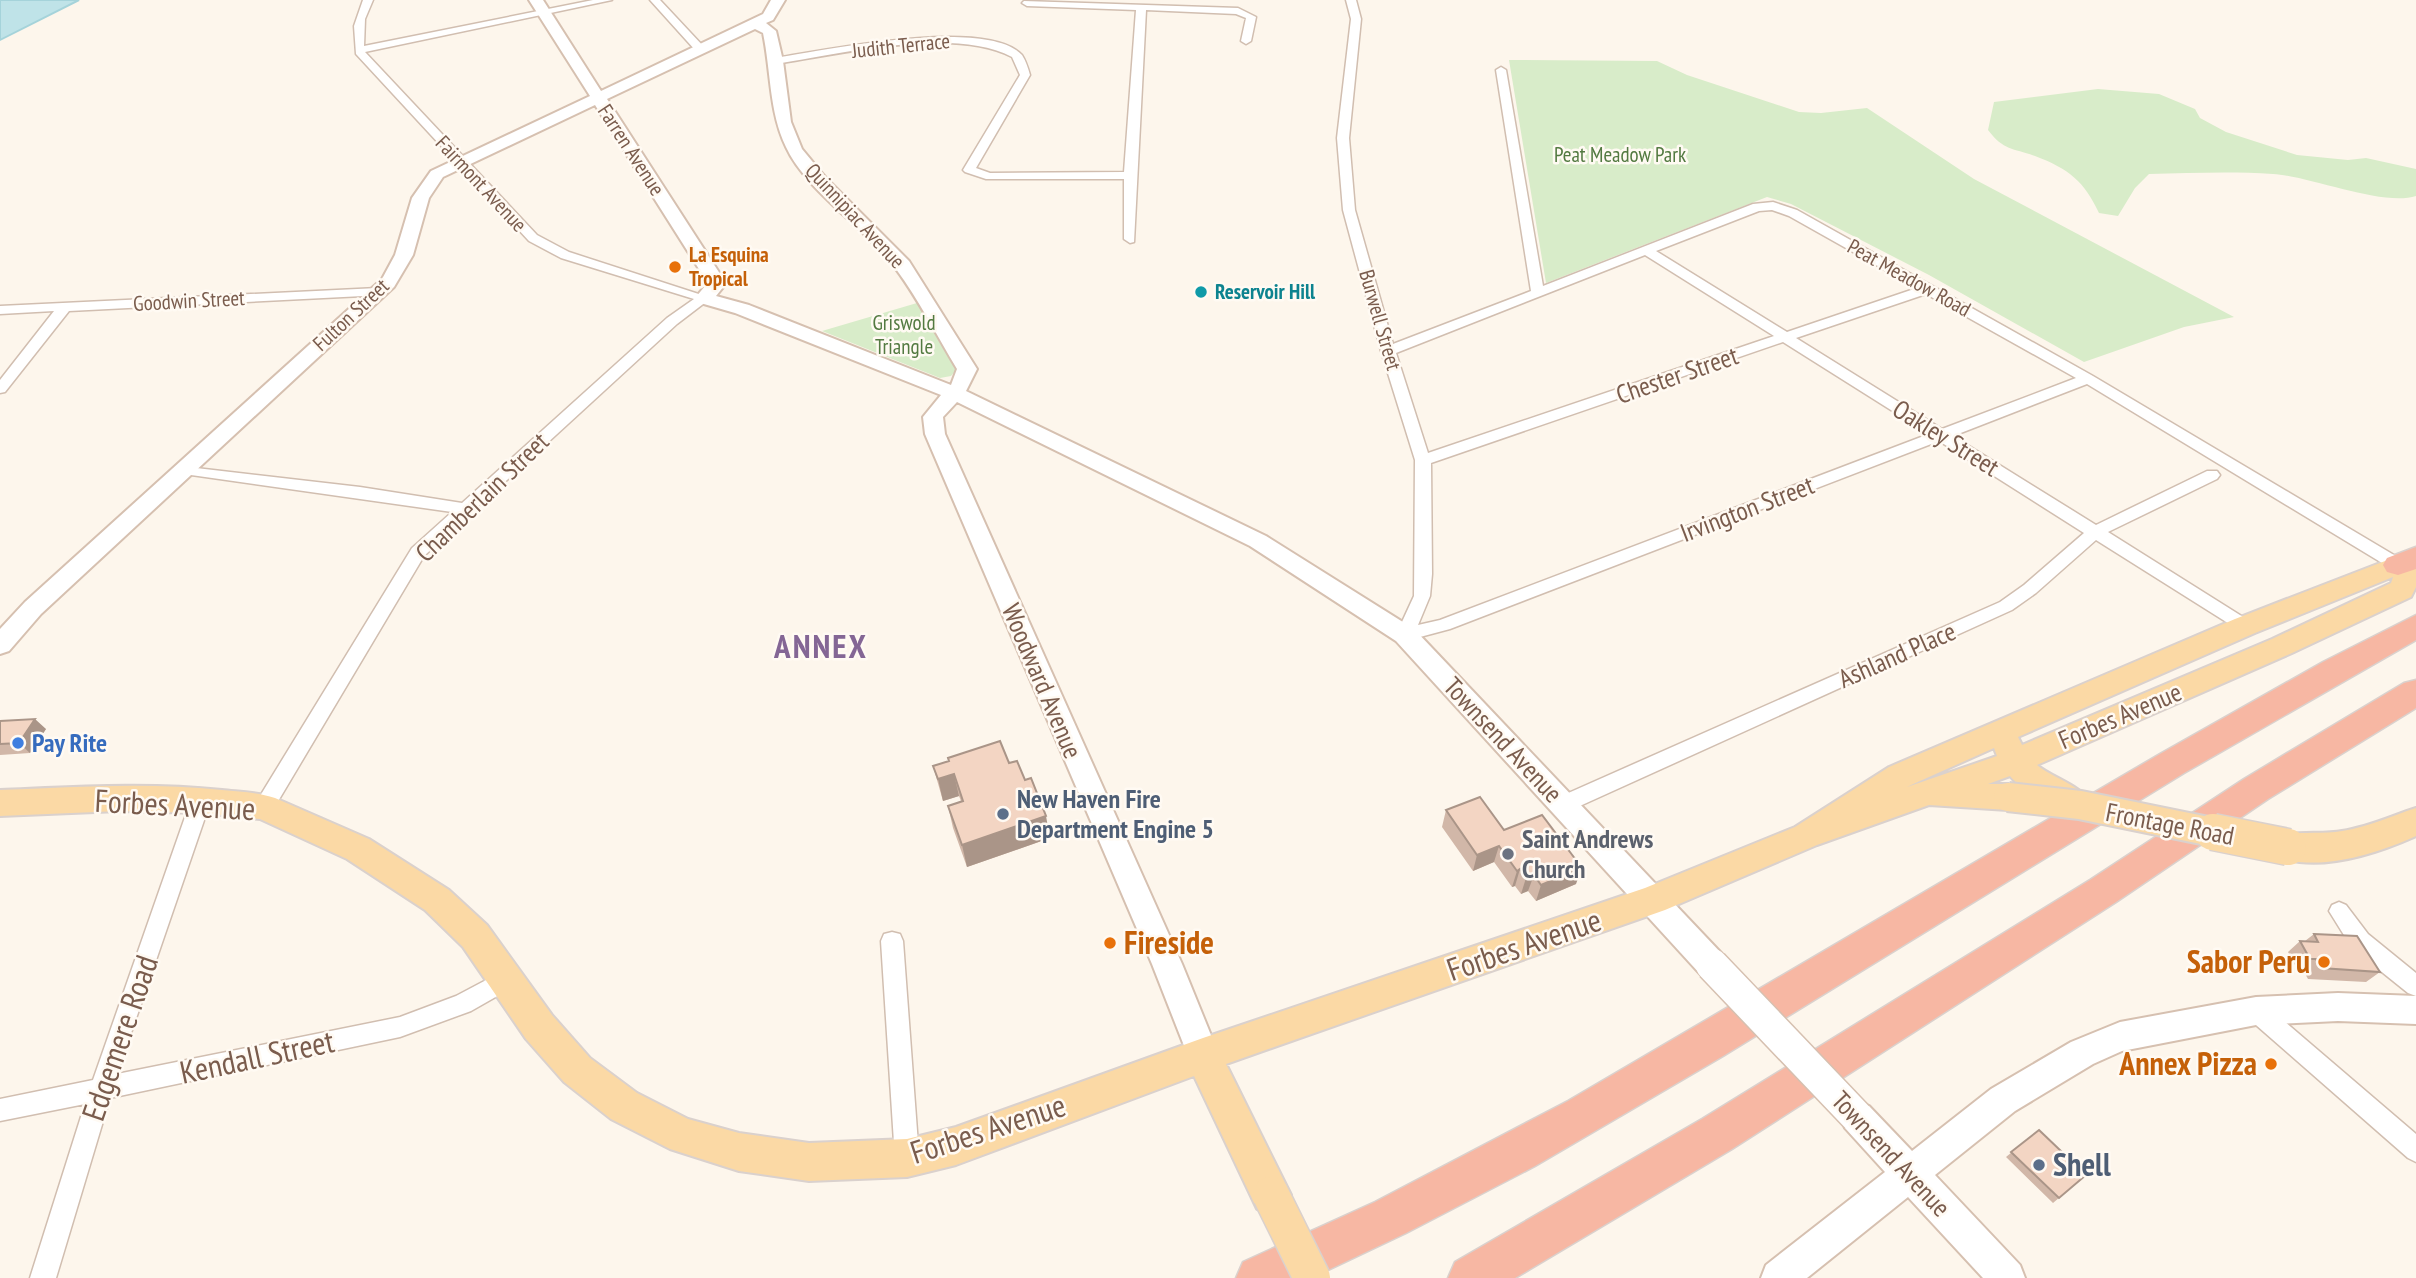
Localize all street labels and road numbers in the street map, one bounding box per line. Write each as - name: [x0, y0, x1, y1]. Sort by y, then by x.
- street label: Judith Terrace: [850, 27, 951, 64]
- street label: Farren Avenue: [592, 99, 671, 200]
- street label: Fairmont Avenue: [430, 130, 533, 238]
- street label: Quinnipiac Avenue: [800, 157, 911, 274]
- street label: Peat Meadow Road: [1843, 233, 1976, 323]
- street label: Burwell Street: [1353, 266, 1408, 373]
- street label: Fulton Street: [307, 272, 395, 357]
- street label: Goodwin Street: [133, 284, 246, 317]
- street label: Chester Street: [1611, 338, 1742, 411]
- street label: Oakley Street: [1887, 392, 2006, 483]
- street label: Chamberlain Street: [408, 425, 555, 568]
- street label: Irvington Street: [1675, 468, 1818, 549]
- street label: Woodward Avenue: [995, 598, 1090, 763]
- street label: Ashland Place: [1833, 614, 1961, 695]
- street label: Townsend Avenue: [1437, 670, 1570, 809]
- street label: Forbes Avenue: [2053, 675, 2186, 756]
- street label: Forbes Avenue: [94, 779, 256, 829]
- street label: Frontage Road: [2103, 795, 2237, 852]
- street label: Forbes Avenue: [1441, 898, 1606, 990]
- street label: Edgemere Road: [71, 950, 167, 1126]
- street label: Kendall Street: [176, 1019, 338, 1093]
- street label: Forbes Avenue: [905, 1083, 1071, 1173]
- street label: Townsend Avenue: [1825, 1084, 1958, 1223]

